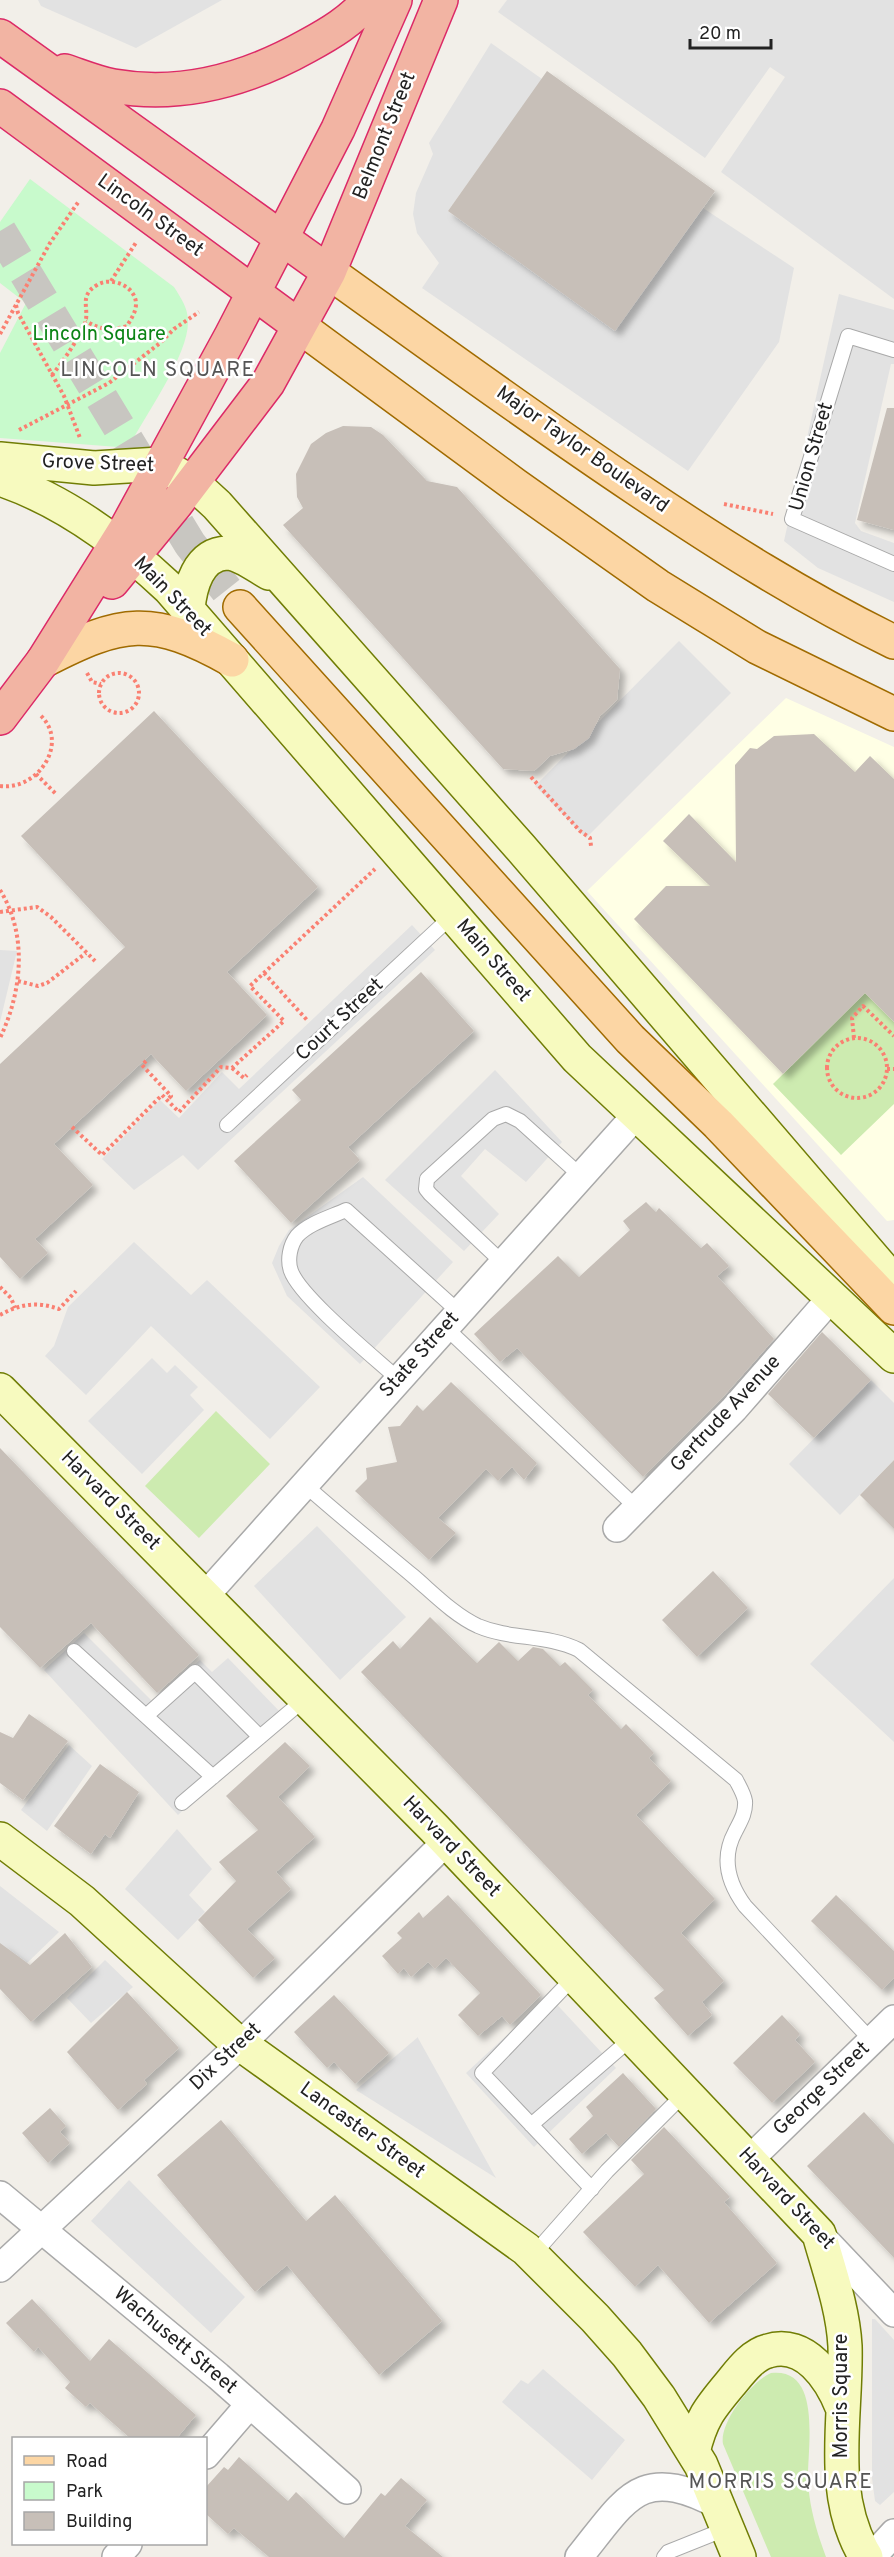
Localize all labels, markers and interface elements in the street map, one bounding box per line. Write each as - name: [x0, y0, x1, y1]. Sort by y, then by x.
- scale bar: [690, 12, 771, 50]
- text: 20 m: [699, 23, 741, 46]
- street label: Belmont Street: [347, 68, 423, 204]
- street label: Lincoln Street: [92, 169, 208, 263]
- park label: Lincoln Square: [32, 322, 166, 348]
- district label: LINCOLN SQUARE: [60, 357, 256, 384]
- street label: Major Taylor Boulevard: [491, 381, 673, 519]
- street label: Union Street: [784, 399, 840, 515]
- street label: Grove Street: [41, 449, 155, 479]
- street label: Main Street: [127, 551, 217, 643]
- street label: Main Street: [450, 914, 536, 1008]
- street label: Court Street: [291, 973, 389, 1067]
- street label: State Street: [374, 1306, 466, 1404]
- street label: Gertrude Avenue: [665, 1350, 787, 1478]
- street label: Harvard Street: [54, 1445, 166, 1557]
- street label: Harvard Street: [396, 1791, 506, 1903]
- street label: Dix Street: [185, 2017, 267, 2097]
- street label: George Street: [768, 2036, 876, 2142]
- street label: Lancaster Street: [294, 2077, 430, 2185]
- street label: Harvard Street: [732, 2142, 840, 2256]
- street label: Wachusett Street: [108, 2282, 242, 2400]
- street label: Morris Square: [829, 2334, 855, 2458]
- legend: [12, 2437, 207, 2545]
- text: Road: [66, 2451, 108, 2474]
- district label: MORRIS SQUARE: [689, 2469, 873, 2496]
- text: Park: [66, 2481, 103, 2504]
- text: Building: [66, 2511, 132, 2534]

